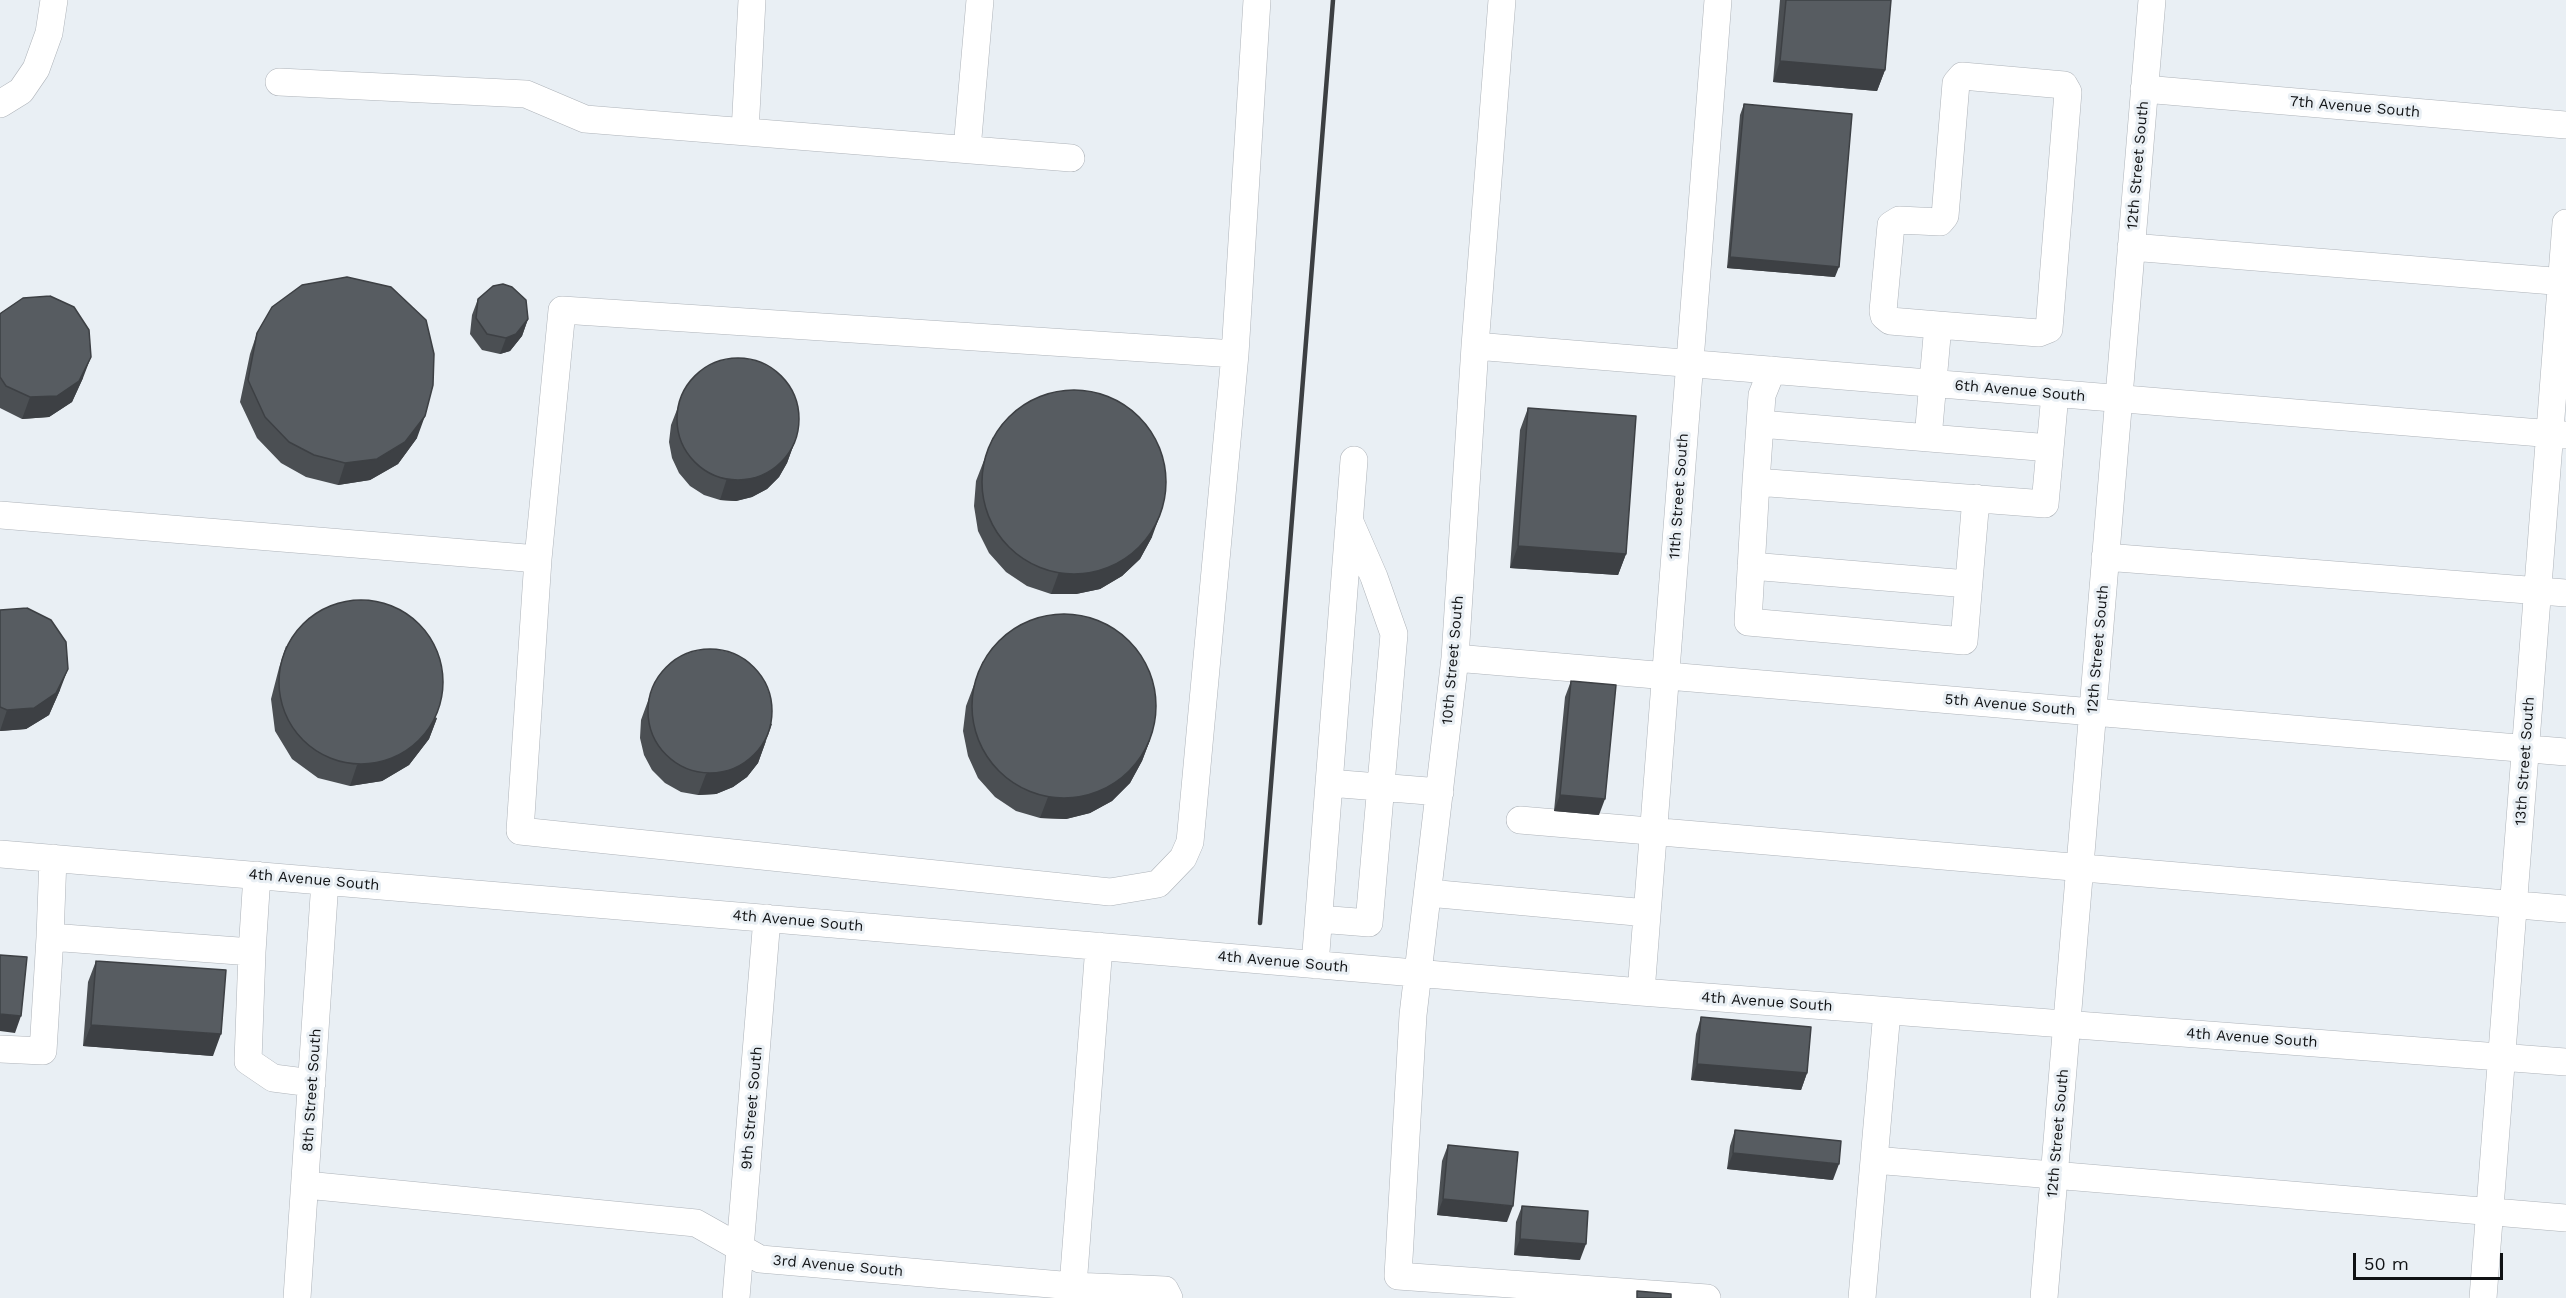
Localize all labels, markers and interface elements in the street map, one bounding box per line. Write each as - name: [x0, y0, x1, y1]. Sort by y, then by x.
- street label: 7th Avenue South: [2289, 92, 2421, 122]
- street label: 12th Street South: [2123, 100, 2153, 230]
- street label: 6th Avenue South: [1954, 376, 2086, 406]
- street label: 11th Street South: [1666, 432, 1692, 560]
- street label: 12th Street South: [2083, 584, 2113, 714]
- street label: 10th Street South: [1438, 595, 1468, 725]
- street label: 5th Avenue South: [1944, 690, 2076, 720]
- street label: 13th Street South: [2512, 696, 2538, 826]
- street label: 4th Avenue South: [248, 865, 380, 895]
- street label: 4th Avenue South: [732, 906, 864, 936]
- street label: 4th Avenue South: [1217, 947, 1349, 977]
- street label: 4th Avenue South: [1701, 988, 1833, 1016]
- street label: 4th Avenue South: [2186, 1024, 2318, 1052]
- street label: 8th Street South: [299, 1028, 325, 1152]
- street label: 9th Street South: [738, 1046, 766, 1170]
- street label: 12th Street South: [2043, 1068, 2073, 1198]
- scale bar: [2356, 1241, 2506, 1279]
- street label: 3rd Avenue South: [772, 1251, 904, 1281]
- text: 50 m: [2364, 1253, 2409, 1274]

